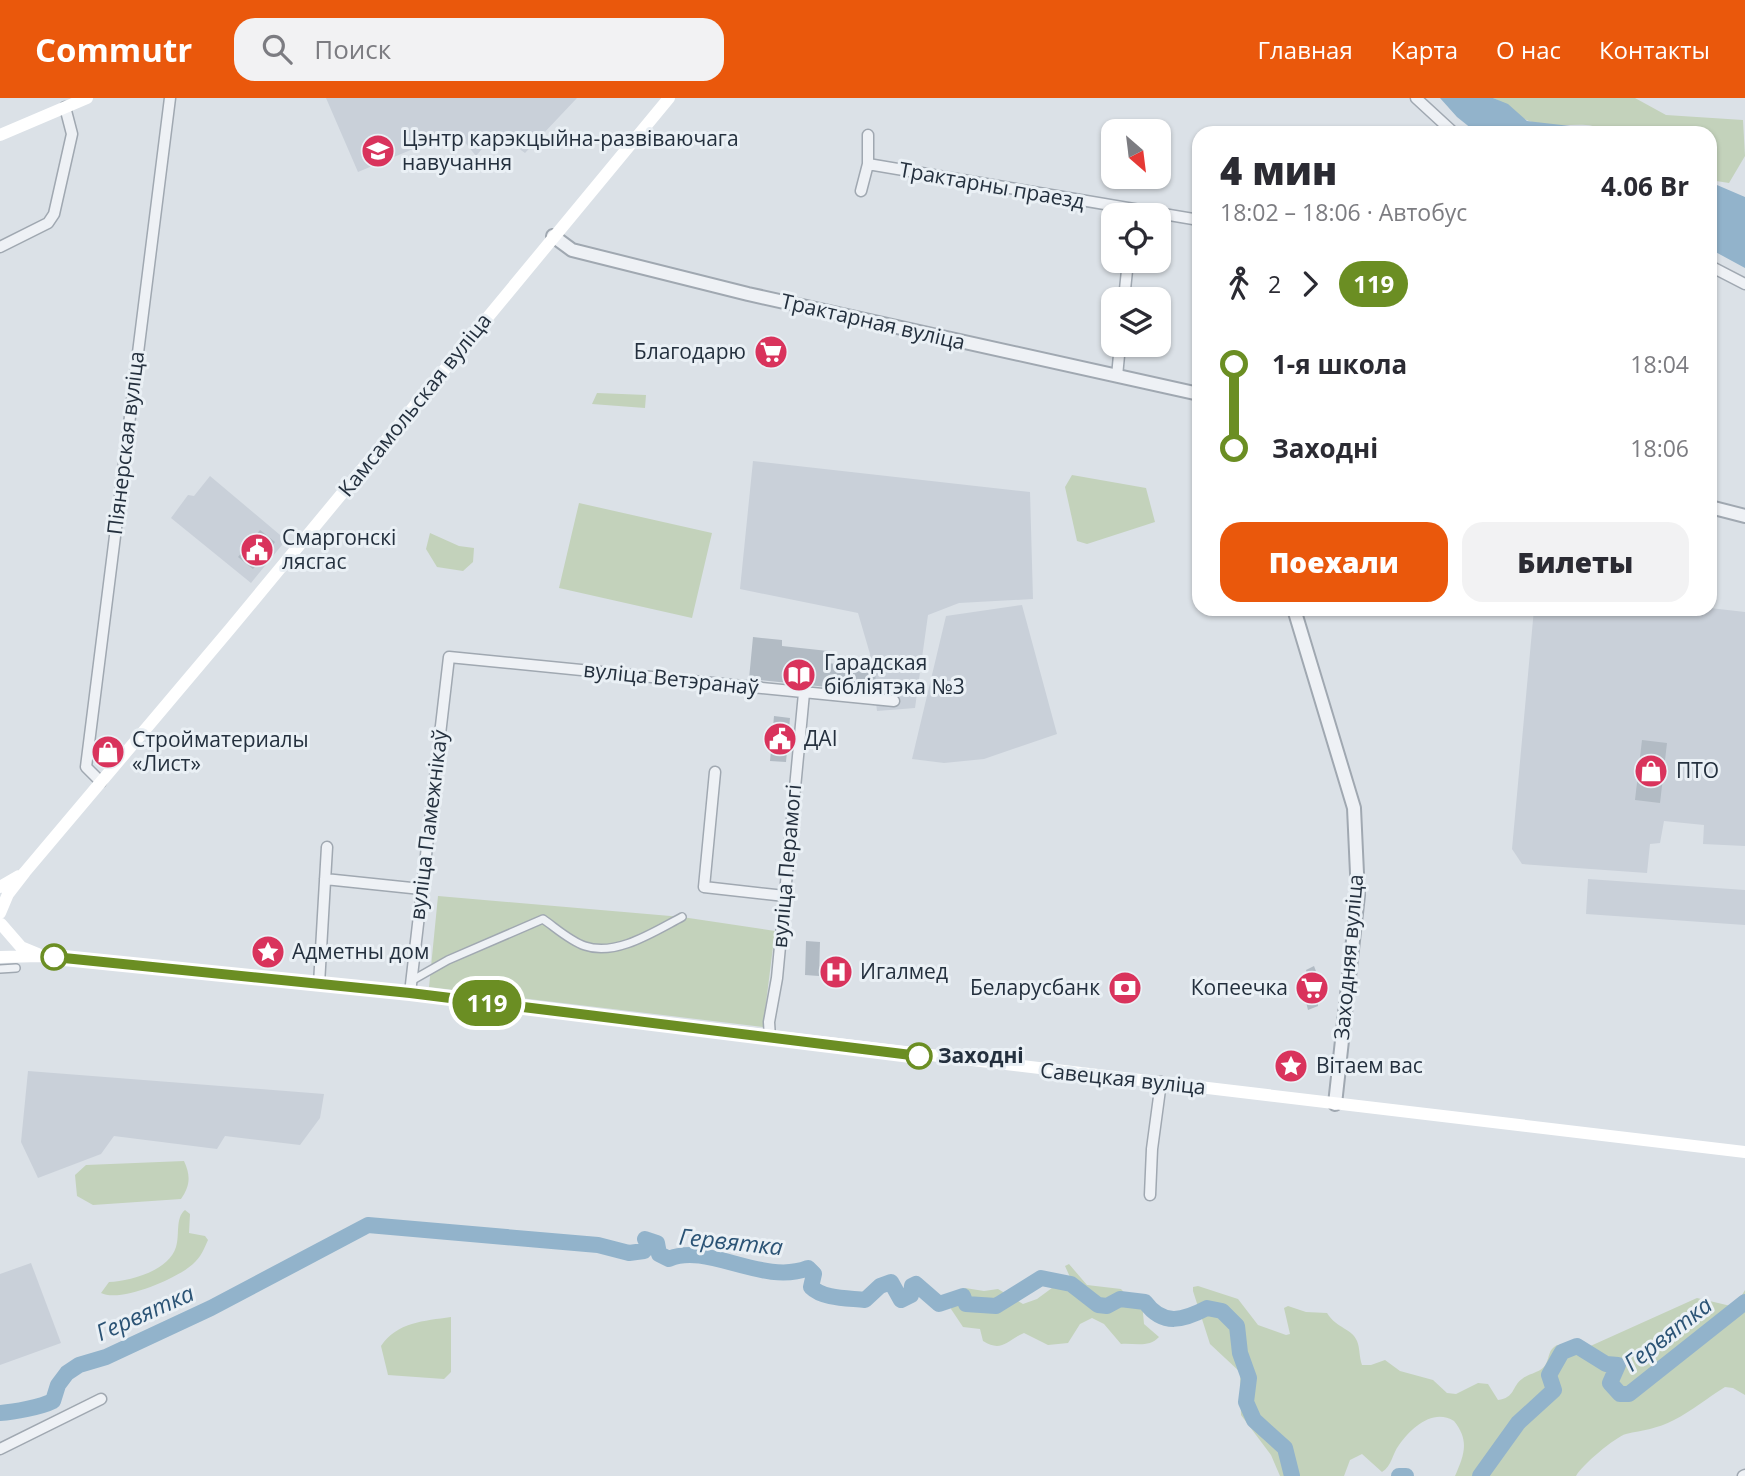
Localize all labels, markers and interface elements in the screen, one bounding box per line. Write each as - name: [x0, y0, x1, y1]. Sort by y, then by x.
- search box: [234, 18, 724, 81]
- text: Commutr: [35, 27, 192, 72]
- icon: search: [258, 30, 296, 68]
- text: Поиск: [314, 31, 391, 67]
- text: Главная: [1258, 33, 1353, 66]
- text: Карта: [1391, 33, 1458, 66]
- text: О нас: [1496, 33, 1561, 66]
- text: Контакты: [1599, 33, 1710, 66]
- north arrow: [1101, 119, 1171, 189]
- map controls: [1101, 119, 1171, 357]
- place label: Цэнтр карэкцыйна-развіваючага навучання: [402, 124, 739, 176]
- school or university icon: Цэнтр карэкцыйна-развіваючага навучання: [359, 132, 397, 170]
- text: 4 мин: [1220, 144, 1337, 196]
- street label: Трактарны праезд: [897, 155, 1087, 215]
- text: 4.06 Br: [1601, 168, 1689, 204]
- text: 18:02 – 18:06 · Автобус: [1220, 196, 1467, 228]
- button: locate: [1101, 203, 1171, 273]
- icon: walk: [1220, 265, 1258, 303]
- icon: forward: [1291, 265, 1329, 303]
- text: 119: [1353, 267, 1394, 300]
- text: 2: [1268, 268, 1281, 300]
- street label: Трактарная вуліца: [778, 286, 968, 356]
- button: layers: [1101, 287, 1171, 357]
- street label: Камсамольская вуліца: [331, 307, 497, 502]
- supermarket icon: Благодарю: [752, 333, 790, 371]
- place label: Благодарю: [634, 337, 746, 365]
- text: 1-я школа: [1272, 346, 1407, 382]
- text: 18:04: [1630, 348, 1689, 380]
- street label: Піянерская вуліца: [100, 350, 150, 536]
- text: Заходні: [1272, 430, 1378, 466]
- text: 18:06: [1630, 432, 1689, 464]
- button: Поехали: [1220, 522, 1448, 602]
- button: Билеты: [1462, 522, 1689, 602]
- place label: Смаргонскі лясгас: [282, 523, 396, 575]
- public building icon: Смаргонскі лясгас: [238, 531, 276, 569]
- place label: Гарадская бібліятэка №3: [824, 648, 965, 700]
- street label: вуліца Ветэранаў: [582, 655, 760, 701]
- library icon: Гарадская бібліятэка №3: [780, 656, 818, 694]
- public building icon: ДАІ: [761, 720, 799, 758]
- place label: ДАІ: [804, 724, 838, 752]
- place label: Стройматериалы «Лист»: [132, 725, 309, 777]
- street label: вуліца Памежнікаў: [402, 728, 454, 922]
- shop icon: Стройматериалы «Лист»: [89, 733, 127, 771]
- shop icon: ПТО: [1632, 752, 1670, 790]
- place label: ПТО: [1676, 756, 1719, 784]
- street label: вуліца Перамогі: [765, 783, 807, 949]
- street label: Заходняя вуліца: [1327, 873, 1369, 1041]
- place icon: Адметны дом: [249, 933, 287, 971]
- place label: Адметны дом: [292, 937, 429, 965]
- unlabelled marker: [41, 944, 67, 970]
- hospital icon: Игалмед: [817, 953, 855, 991]
- place label: Игалмед: [860, 957, 948, 985]
- bank icon: Беларусбанк: [1106, 969, 1144, 1007]
- supermarket icon: Копеечка: [1293, 969, 1331, 1007]
- place label: Беларусбанк: [970, 973, 1100, 1001]
- place label: Копеечка: [1191, 973, 1288, 1001]
- line badge: 119: [447, 980, 527, 1026]
- text: 119: [466, 986, 508, 1019]
- place label: Заходні: [938, 1041, 1024, 1069]
- marker: Заходні: [906, 1043, 932, 1069]
- place icon: Вітаем вас: [1272, 1047, 1310, 1085]
- place label: Вітаем вас: [1316, 1051, 1423, 1079]
- street label: Савецкая вуліца: [1039, 1055, 1207, 1101]
- water label: Гервятка: [678, 1220, 785, 1262]
- water label: Гервятка: [90, 1276, 199, 1348]
- water label: Гервятка: [1616, 1289, 1718, 1378]

